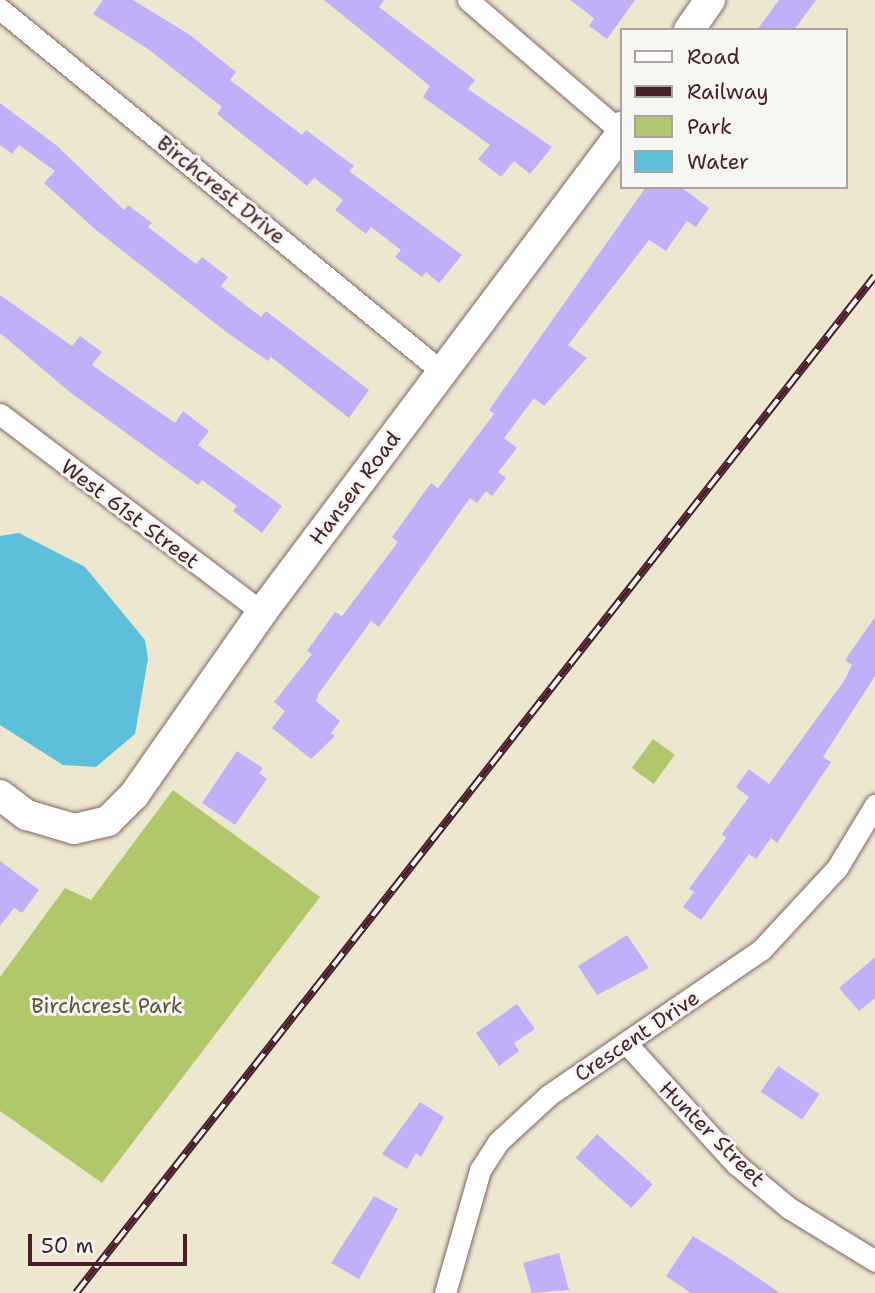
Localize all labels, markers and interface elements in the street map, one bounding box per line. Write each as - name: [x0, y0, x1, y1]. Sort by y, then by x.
- legend: [620, 28, 847, 189]
- text: Road: [687, 43, 740, 71]
- text: Railway: [687, 78, 769, 106]
- text: Park: [687, 113, 732, 141]
- street label: Birchcrest Drive: [152, 130, 290, 250]
- text: Water: [687, 148, 749, 176]
- street label: Hansen Road: [304, 426, 406, 550]
- street label: West 61st Street: [56, 454, 204, 574]
- street label: Crescent Drive: [570, 985, 704, 1087]
- park label: Birchcrest Park: [31, 993, 183, 1019]
- street label: Hunter Street: [654, 1076, 770, 1192]
- scale bar: [32, 1220, 191, 1264]
- text: 50 m: [41, 1232, 94, 1260]

